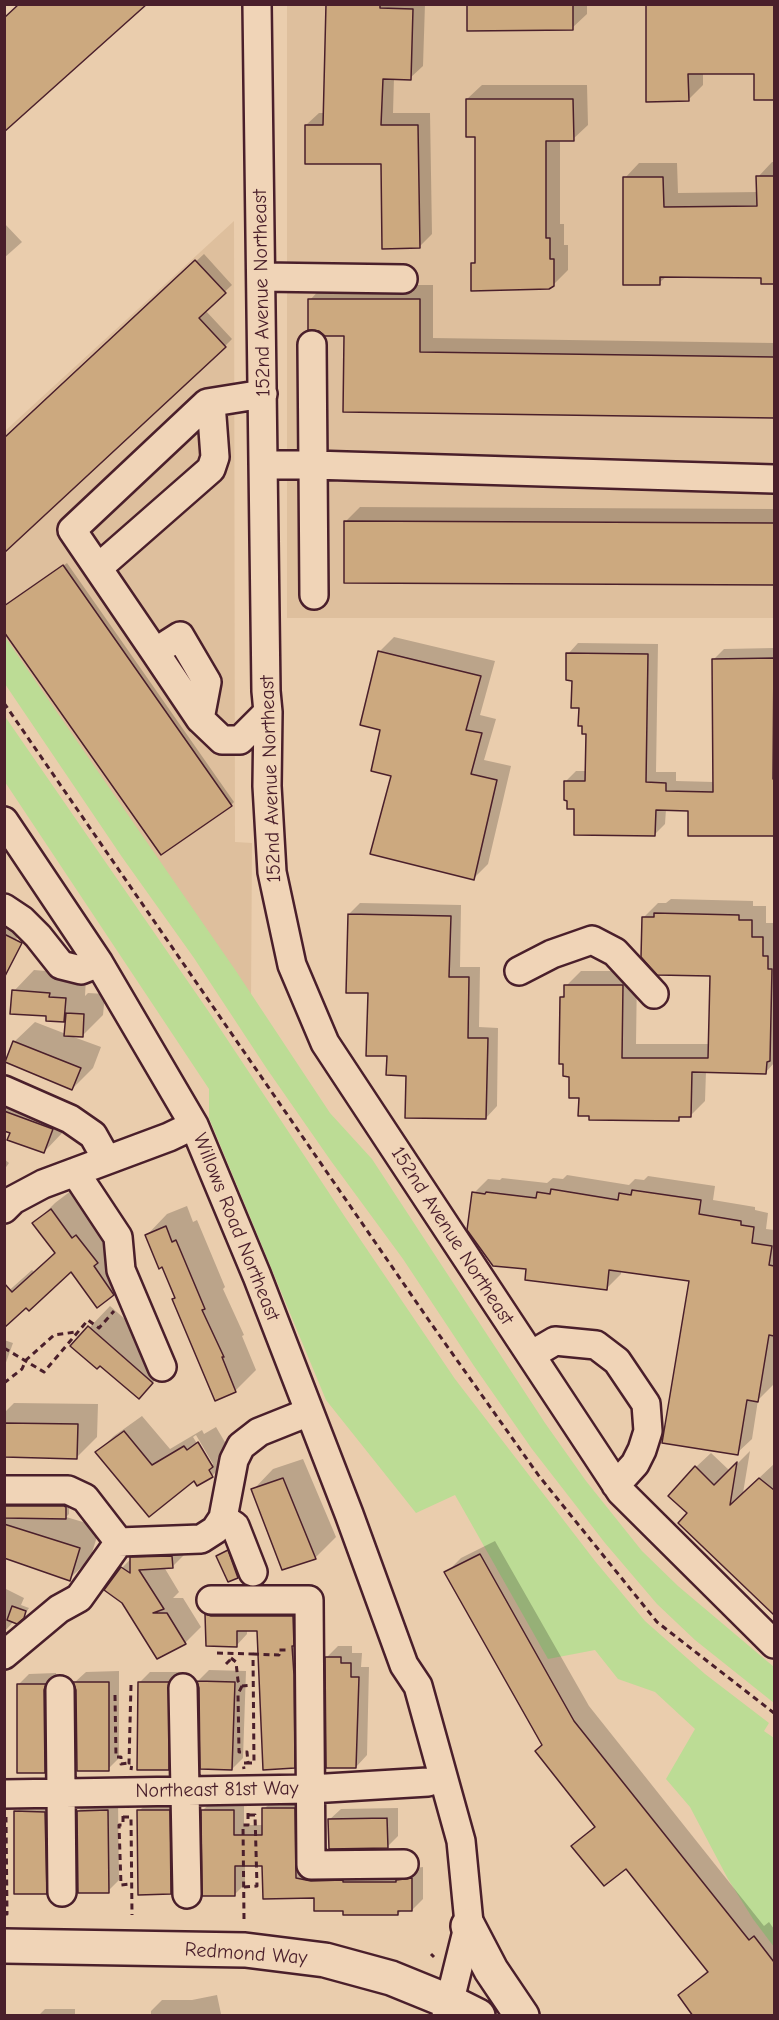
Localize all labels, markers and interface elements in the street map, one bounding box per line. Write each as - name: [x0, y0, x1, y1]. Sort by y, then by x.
- street label: 152nd Avenue Northeast: [248, 189, 276, 397]
- street label: 152nd Avenue Northeast: [255, 675, 287, 883]
- street label: Willows Road Northeast: [187, 1130, 285, 1324]
- street label: 152nd Avenue Northeast: [385, 1142, 519, 1330]
- street label: Northeast 81st Way: [135, 1777, 299, 1803]
- street label: Redmond Way: [184, 1938, 308, 1970]

